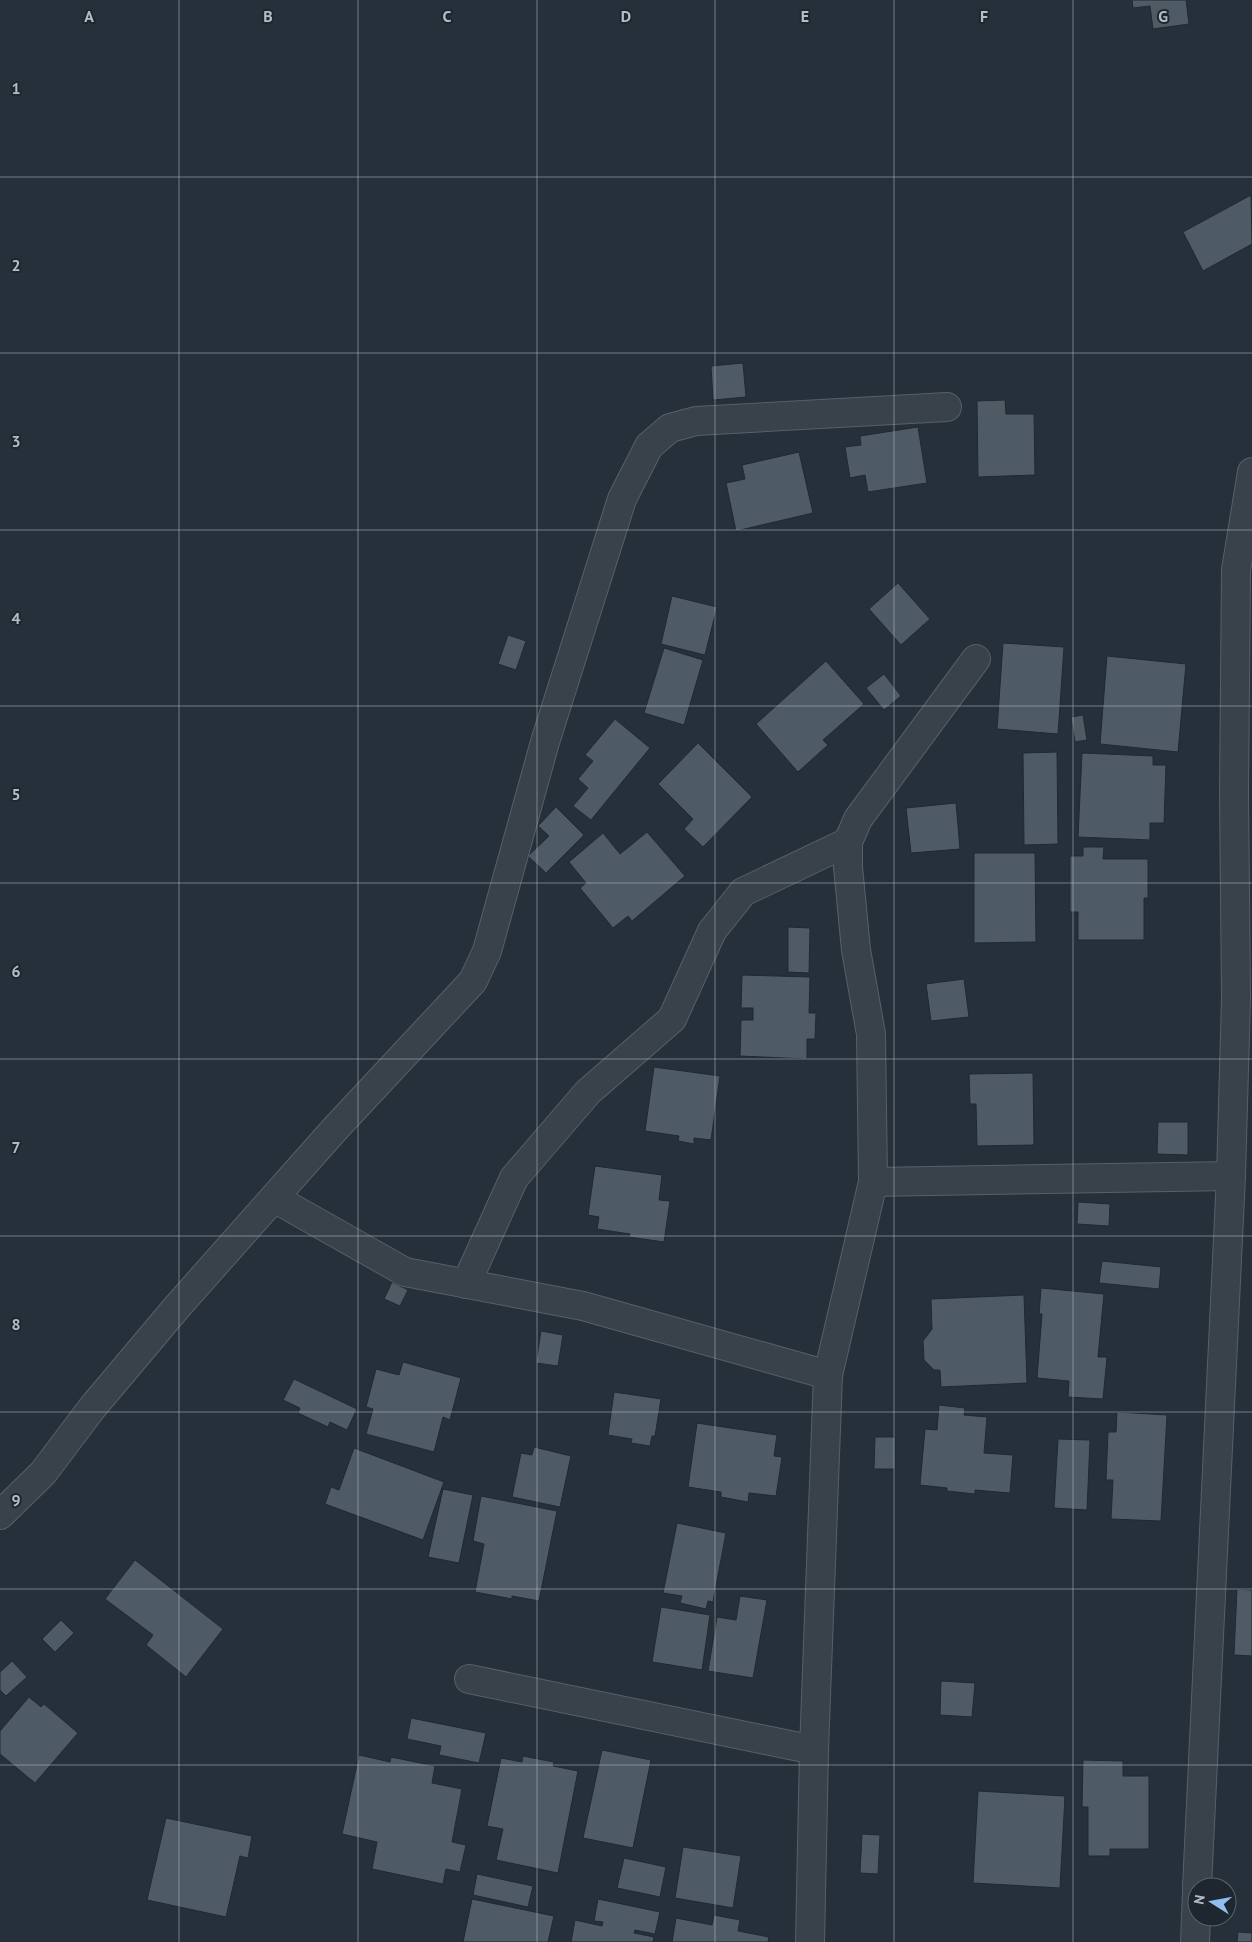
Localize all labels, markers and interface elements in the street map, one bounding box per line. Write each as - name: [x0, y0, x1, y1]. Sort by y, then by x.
- text: A: [84, 6, 94, 26]
- text: B: [263, 6, 273, 26]
- text: C: [443, 6, 452, 26]
- text: D: [621, 6, 631, 26]
- text: E: [801, 6, 809, 26]
- text: F: [980, 6, 988, 26]
- text: G: [1158, 6, 1168, 26]
- text: 1: [11, 78, 21, 98]
- text: 2: [11, 255, 21, 275]
- text: 3: [11, 431, 21, 451]
- text: 4: [11, 608, 21, 628]
- text: 5: [11, 784, 21, 804]
- text: 6: [11, 961, 21, 981]
- text: 7: [11, 1137, 21, 1157]
- text: 8: [11, 1314, 21, 1334]
- text: 9: [11, 1490, 21, 1510]
- north arrow: [1187, 1877, 1237, 1927]
- text: N: [1190, 1893, 1209, 1906]

